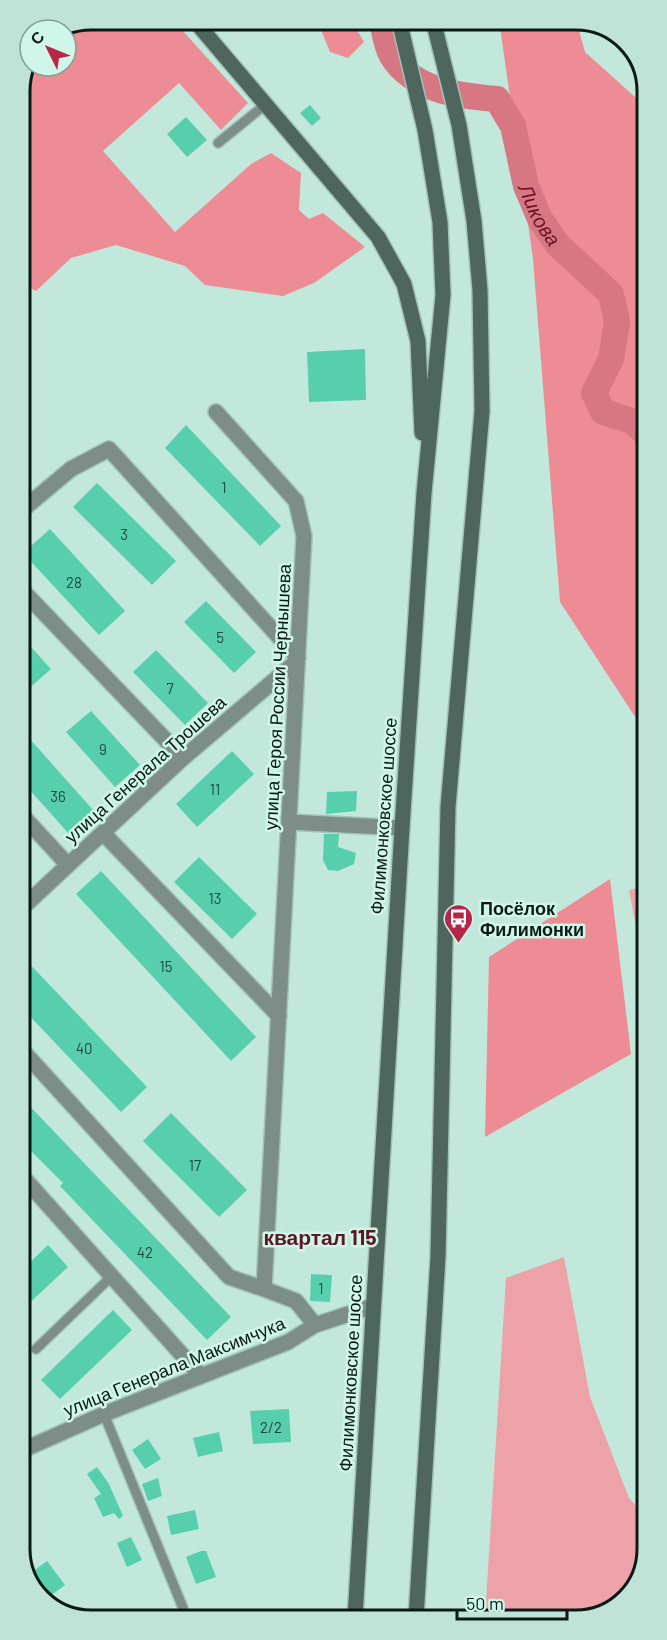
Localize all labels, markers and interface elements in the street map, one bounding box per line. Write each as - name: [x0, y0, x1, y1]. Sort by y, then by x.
- north arrow: [18, 18, 78, 78]
- text: С: [26, 26, 48, 48]
- water label: Ликова: [514, 178, 567, 250]
- house number: 1: [221, 478, 227, 496]
- house number: 3: [120, 525, 128, 543]
- street label: улица Героя России Чернышева: [259, 562, 295, 831]
- house number: 28: [66, 573, 82, 591]
- house number: 5: [216, 628, 224, 646]
- house number: 7: [166, 679, 174, 697]
- street label: улица Генерала Трошева: [60, 690, 231, 847]
- street label: Филимонковское шоссе: [365, 717, 401, 915]
- house number: 9: [99, 740, 107, 758]
- house number: 11: [210, 780, 220, 798]
- house number: 36: [50, 787, 66, 805]
- house number: 13: [209, 889, 221, 907]
- place label: Посёлок Филимонки: [480, 897, 584, 940]
- bus stop icon: Посёлок Филимонки: [443, 902, 475, 944]
- house number: 15: [160, 957, 172, 975]
- house number: 40: [76, 1039, 92, 1057]
- house number: 17: [189, 1156, 201, 1174]
- district label: квартал 115: [263, 1224, 377, 1249]
- house number: 42: [137, 1243, 153, 1261]
- street label: Филимонковское шоссе: [334, 1274, 366, 1472]
- house number: 1: [318, 1279, 324, 1297]
- street label: улица Генерала Максимчука: [60, 1311, 289, 1421]
- house number: 2/2: [260, 1418, 282, 1436]
- scale bar: [457, 1583, 566, 1621]
- text: 50 m: [466, 1592, 504, 1614]

